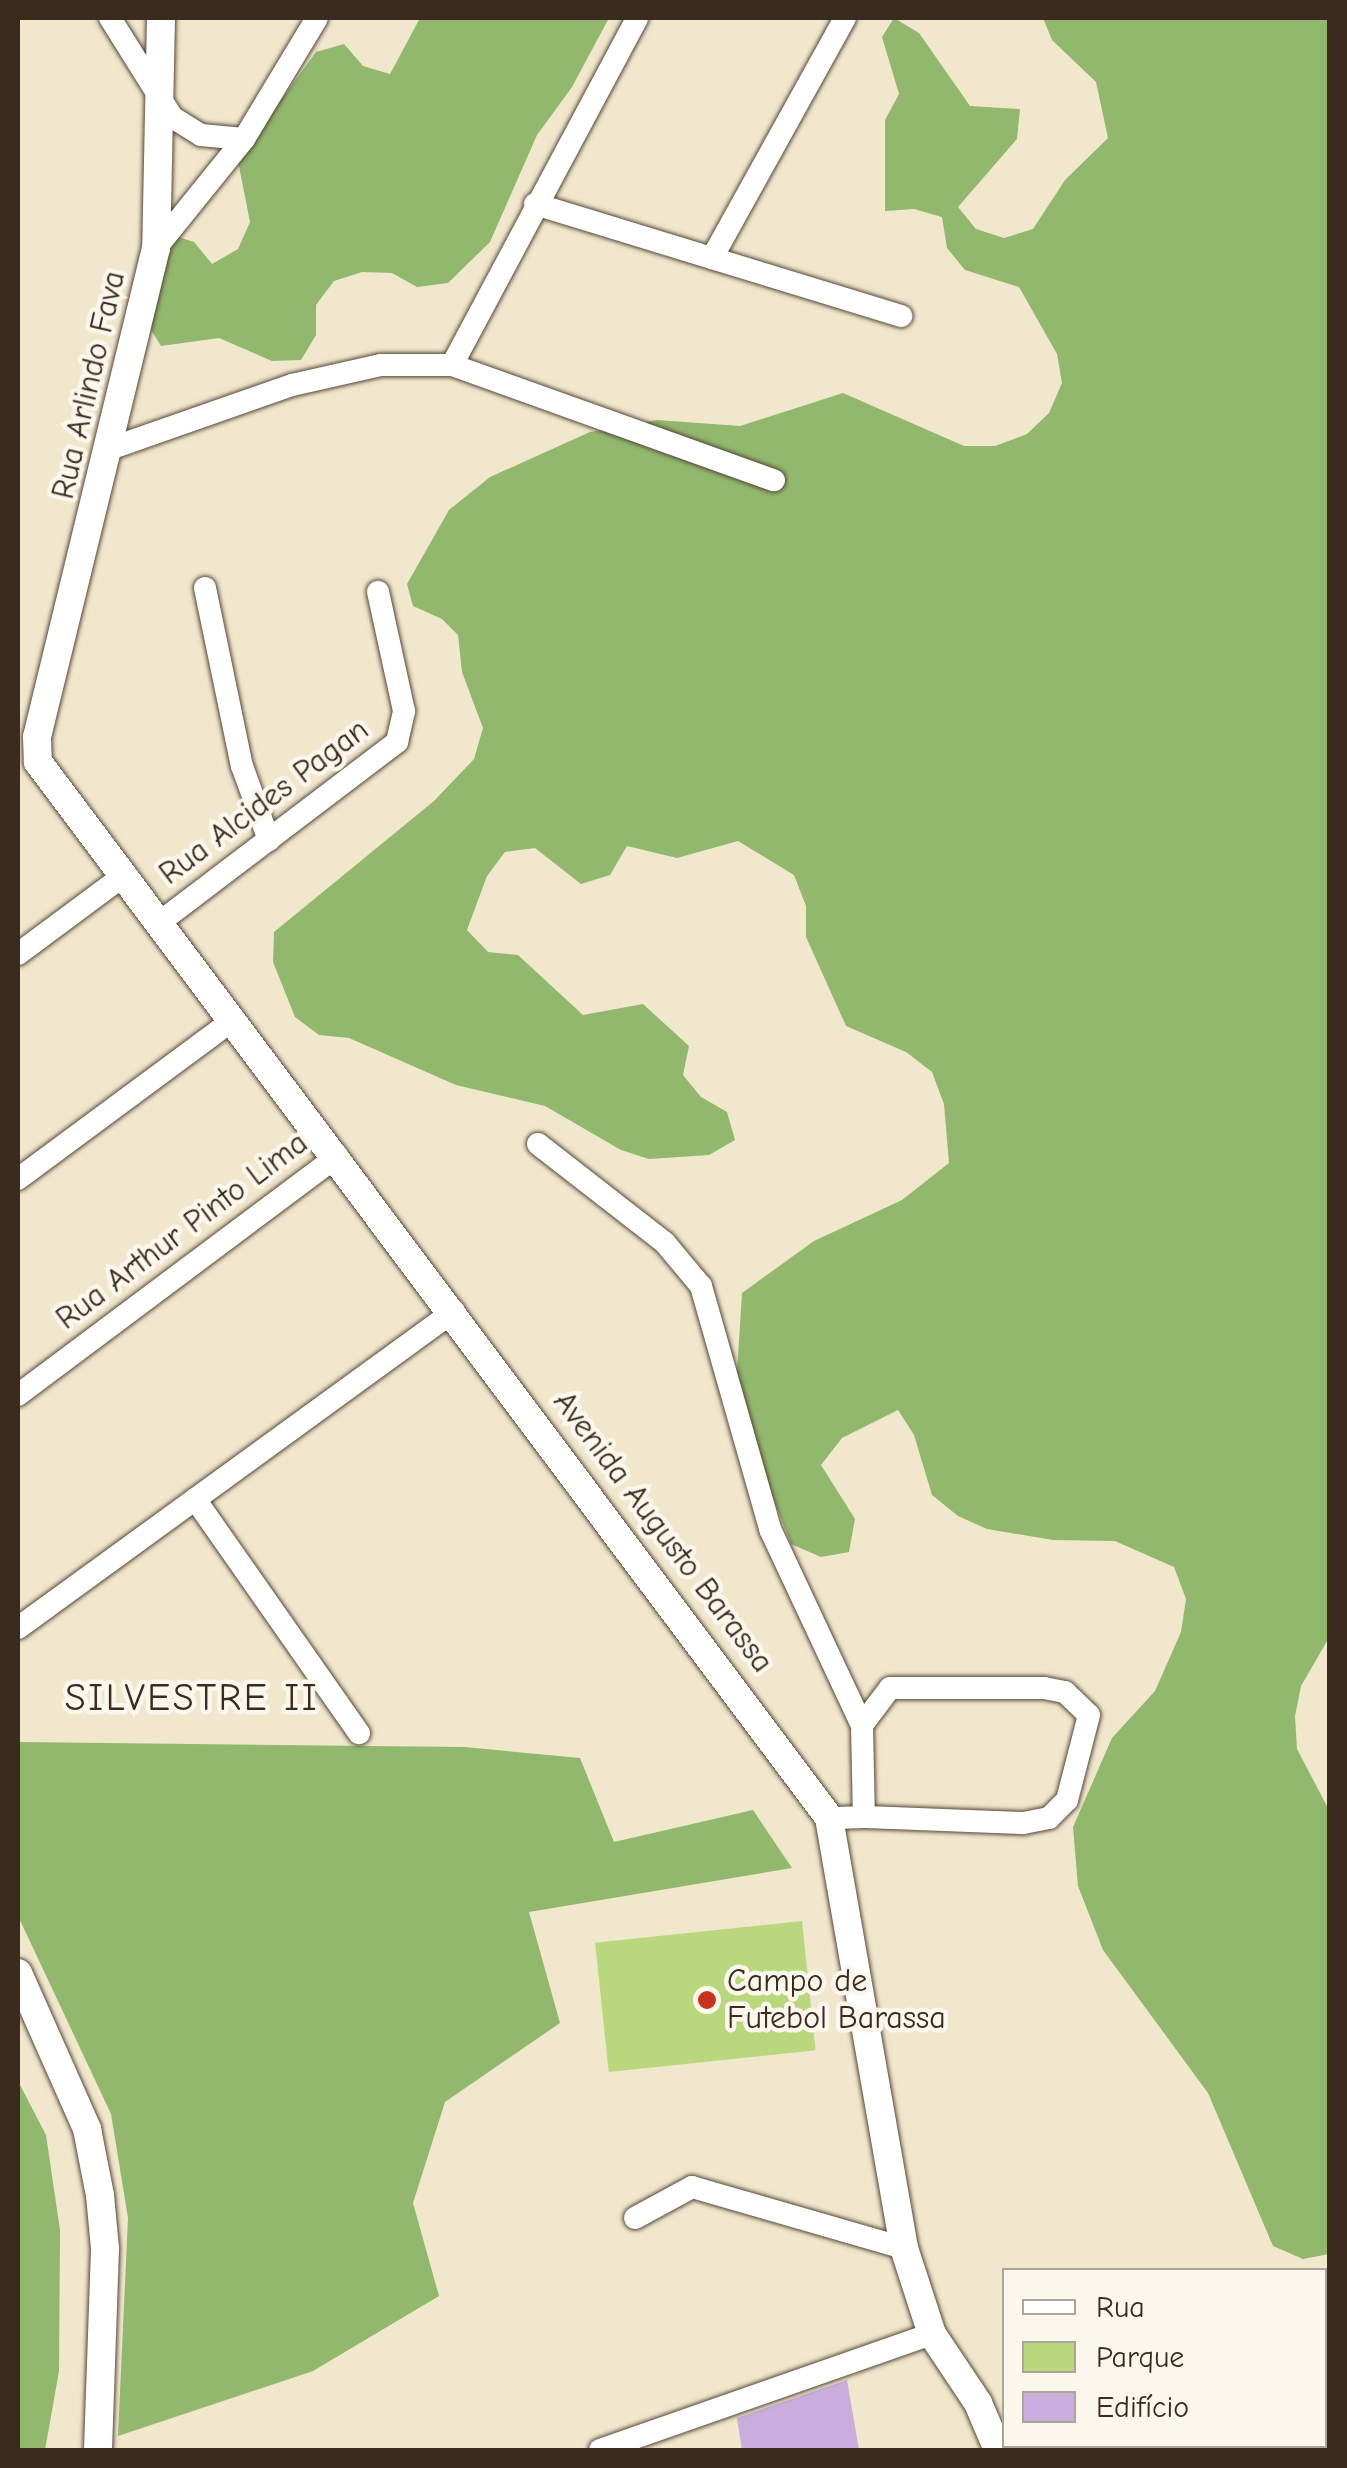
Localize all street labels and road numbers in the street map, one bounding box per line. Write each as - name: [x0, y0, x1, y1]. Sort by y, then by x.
- street label: Rua Arlindo Fava: [44, 267, 134, 503]
- street label: Rua Alcides Pagan: [152, 711, 376, 893]
- street label: Rua Arthur Pinto Lima: [49, 1124, 315, 1338]
- street label: Avenida Augusto Barassa: [545, 1384, 781, 1680]

